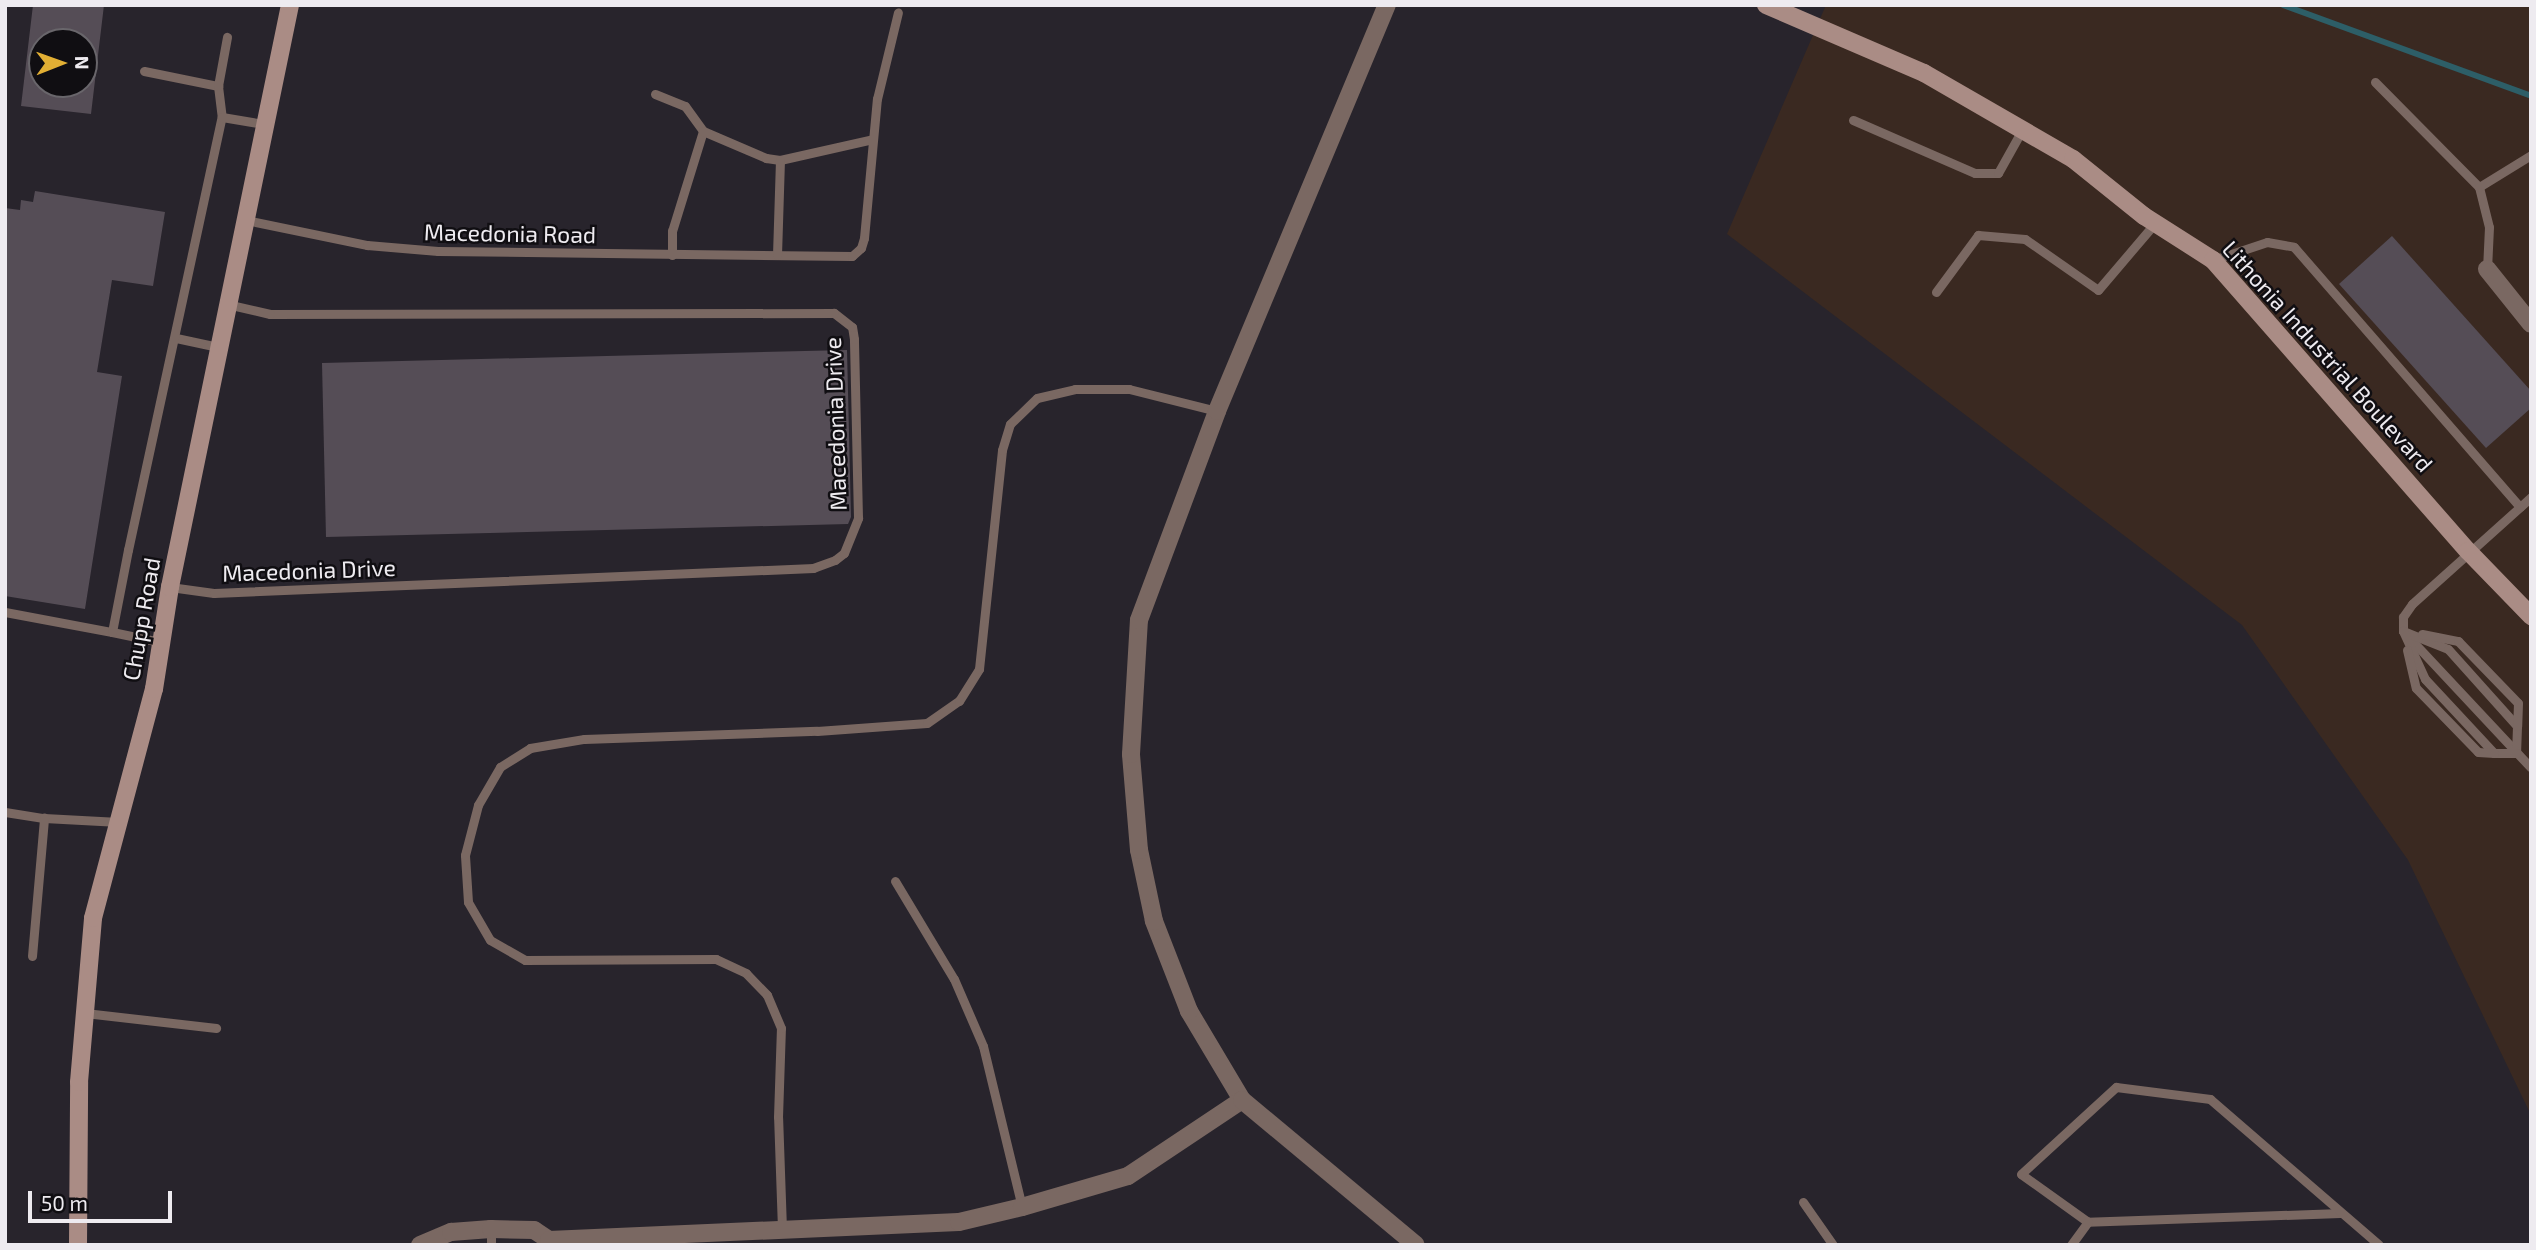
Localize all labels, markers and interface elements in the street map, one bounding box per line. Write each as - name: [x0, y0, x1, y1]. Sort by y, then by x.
- north arrow: [28, 28, 98, 98]
- text: N: [71, 56, 94, 70]
- street label: Macedonia Road: [424, 218, 596, 248]
- street label: Lithonia Industrial Boulevard: [2217, 235, 2439, 477]
- street label: Macedonia Drive: [818, 337, 852, 511]
- street label: Macedonia Drive: [222, 553, 396, 587]
- street label: Chupp Road: [117, 555, 165, 683]
- scale bar: [32, 1176, 175, 1220]
- text: 50 m: [41, 1190, 88, 1215]

